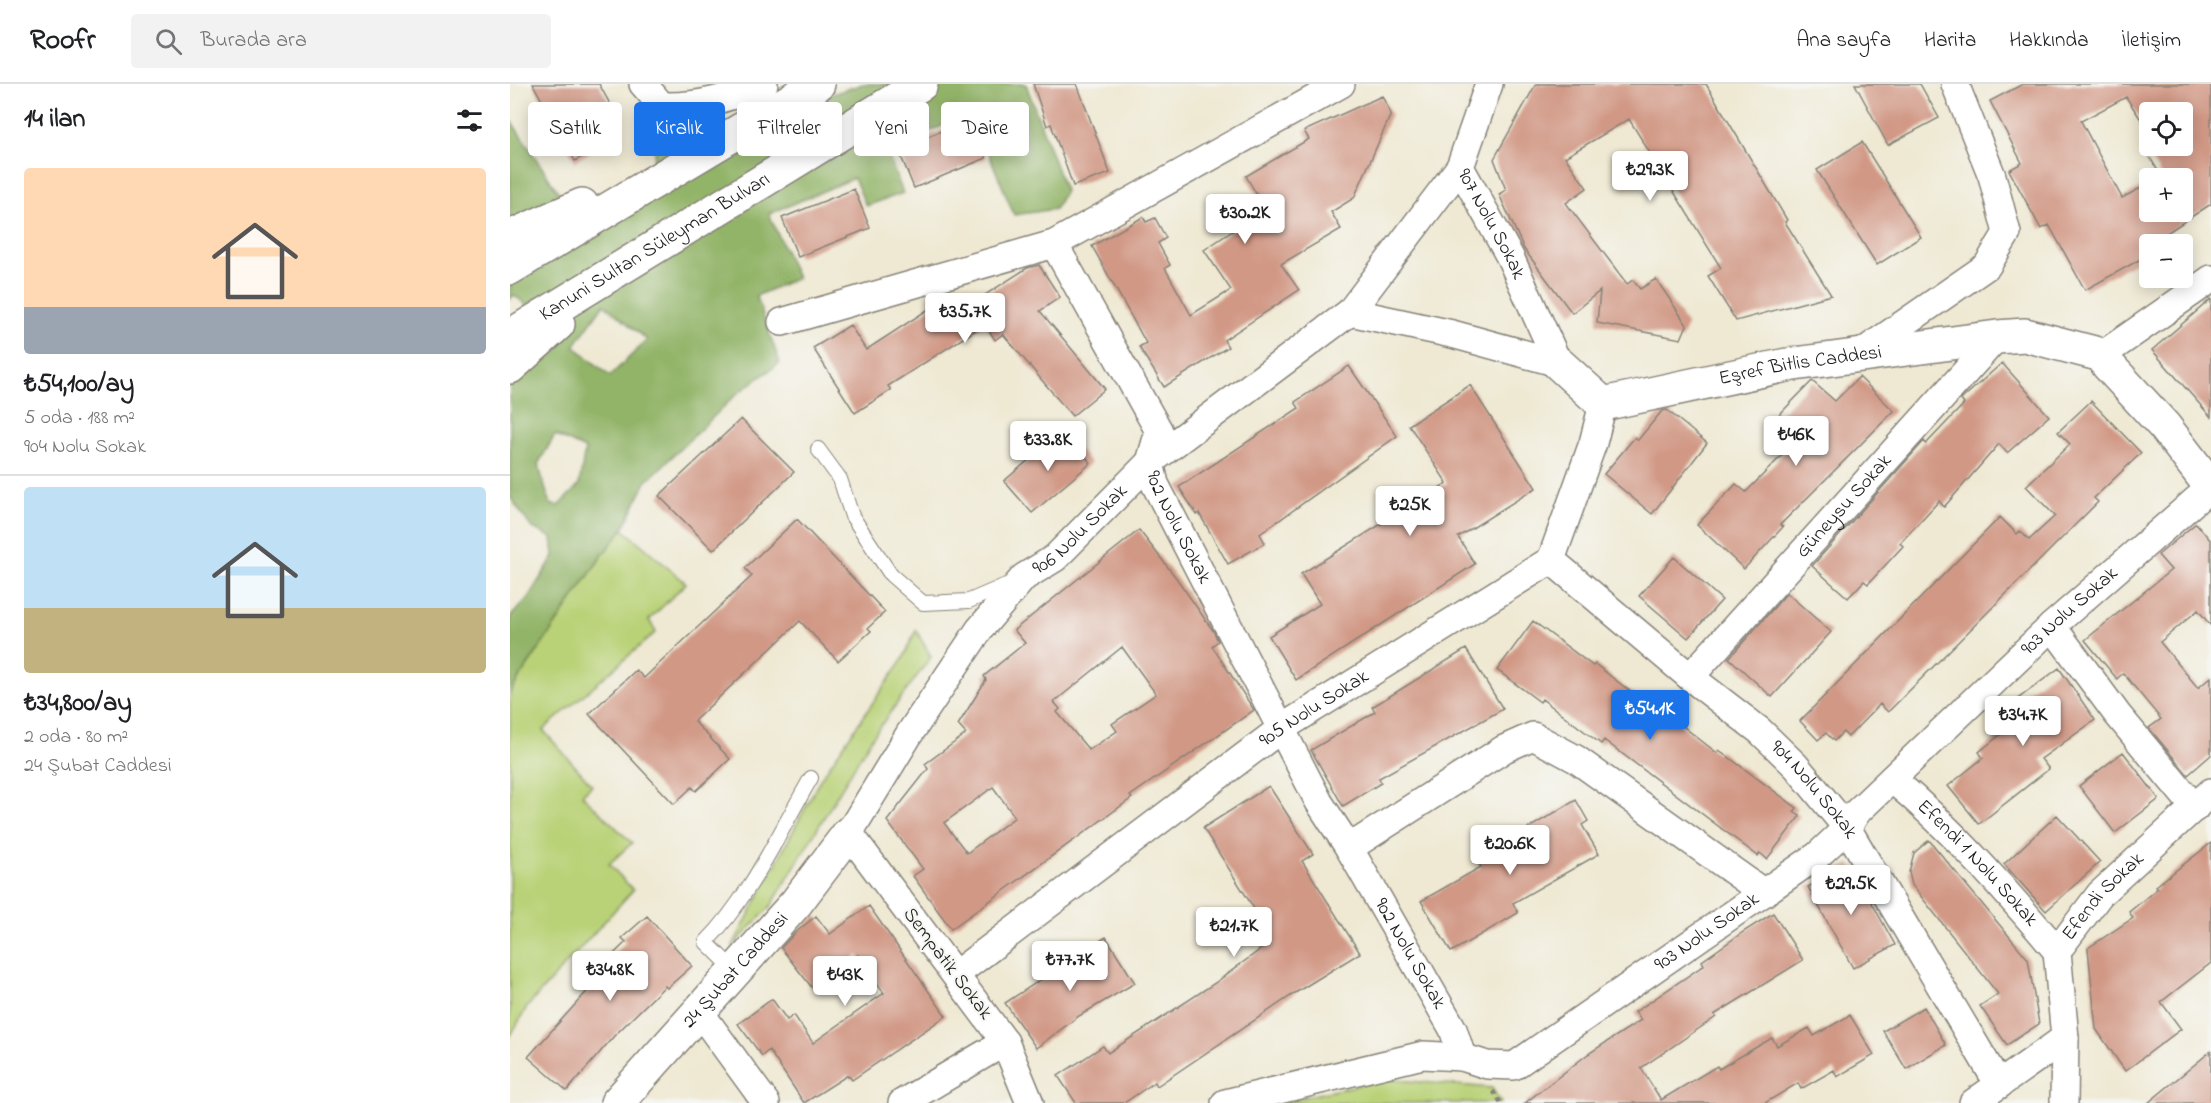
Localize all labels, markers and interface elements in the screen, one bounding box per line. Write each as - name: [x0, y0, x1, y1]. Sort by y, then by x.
- search box: [131, 14, 551, 68]
- text: Roofr: [30, 21, 95, 62]
- icon: search: [152, 25, 185, 58]
- text: Burada ara: [200, 25, 307, 57]
- text: Ana sayfa: [1796, 26, 1891, 56]
- text: Harita: [1924, 26, 1976, 56]
- text: Hakkında: [2009, 26, 2089, 56]
- text: İletişim: [2122, 26, 2181, 56]
- text: 14 ilan: [24, 101, 85, 139]
- chip: Satılık: [528, 102, 622, 156]
- chip: Kiralık: [634, 102, 725, 156]
- chip: Filtreler: [737, 102, 842, 156]
- chip: Yeni: [854, 102, 929, 156]
- chip: Daire: [941, 102, 1029, 156]
- map controls: [2139, 102, 2193, 288]
- button: locate: [2139, 102, 2193, 156]
- icon: filters: [453, 104, 486, 137]
- pin: ₺29.3K: [1601, 151, 1699, 202]
- text: ₺29.3K: [1626, 156, 1674, 185]
- street label: 907 Nolu Sokak: [1449, 164, 1533, 284]
- street label: Kanuni Sultan Süleyman Bulvarı: [534, 165, 776, 329]
- button: +: [2139, 168, 2193, 222]
- pin: ₺30.2K: [1196, 194, 1294, 245]
- text: ₺30.2K: [1220, 199, 1270, 228]
- icon: home: [201, 207, 309, 315]
- button: −: [2139, 234, 2193, 288]
- pin: ₺35.7K: [916, 293, 1014, 344]
- text: ₺35.7K: [939, 298, 991, 327]
- street label: Eşref Bitlis Caddesi: [1716, 338, 1884, 394]
- text: ₺54,100/ay: [24, 366, 134, 404]
- text: 5 oda · 188 m²: [24, 404, 135, 433]
- pin: ₺46K: [1760, 416, 1832, 467]
- pin: ₺33.8K: [999, 421, 1097, 472]
- text: ₺46K: [1778, 421, 1814, 450]
- text: ₺33.8K: [1024, 426, 1072, 455]
- text: 904 Nolu Sokak: [24, 433, 146, 462]
- street label: Güneysu Sokak: [1789, 448, 1899, 565]
- street label: 902 Nolu Sokak: [1138, 468, 1219, 589]
- street label: 906 Nolu Sokak: [1027, 478, 1135, 583]
- pin: ₺25K: [1374, 486, 1446, 537]
- text: ₺25K: [1389, 491, 1431, 520]
- icon: home: [201, 526, 309, 634]
- street label: 903 Nolu Sokak: [2014, 560, 2125, 663]
- street label: 905 Nolu Sokak: [1253, 662, 1375, 755]
- text: ₺34,800/ay: [24, 685, 132, 723]
- pin: ₺54.1K: [1601, 690, 1699, 741]
- text: ₺54.1K: [1625, 695, 1675, 724]
- pin: ₺34.7K: [1974, 696, 2072, 747]
- text: ₺34.7K: [1999, 701, 2047, 730]
- text: 2 oda · 80 m²: [24, 723, 128, 752]
- street label: 904 Nolu Sokak: [1763, 734, 1865, 845]
- text: 24 Şubat Caddesi: [24, 752, 171, 781]
- street label: Efendi 1 Nolu Sokak: [1910, 793, 2045, 933]
- pin: ₺20.6K: [1461, 825, 1559, 876]
- text: ₺20.6K: [1484, 830, 1536, 859]
- street label: Efendi Sokak: [2055, 845, 2151, 947]
- pin: ₺29.5K: [1802, 865, 1900, 916]
- text: ₺29.5K: [1825, 870, 1877, 899]
- street label: 903 Nolu Sokak: [1649, 885, 1766, 979]
- street label: 902 Nolu Sokak: [1366, 893, 1453, 1015]
- street label: Sempatik Sokak: [895, 902, 999, 1026]
- street label: 24 Şubat Caddesi: [676, 906, 796, 1035]
- pin: ₺21.7K: [1185, 907, 1283, 958]
- text: ₺21.7K: [1210, 912, 1258, 941]
- pin: ₺77.7K: [1021, 941, 1119, 992]
- text: ₺77.7K: [1046, 946, 1094, 975]
- pin: ₺34.8K: [561, 951, 659, 1002]
- text: ₺34.8K: [586, 956, 634, 985]
- pin: ₺43K: [809, 956, 881, 1007]
- text: ₺43K: [827, 961, 863, 990]

